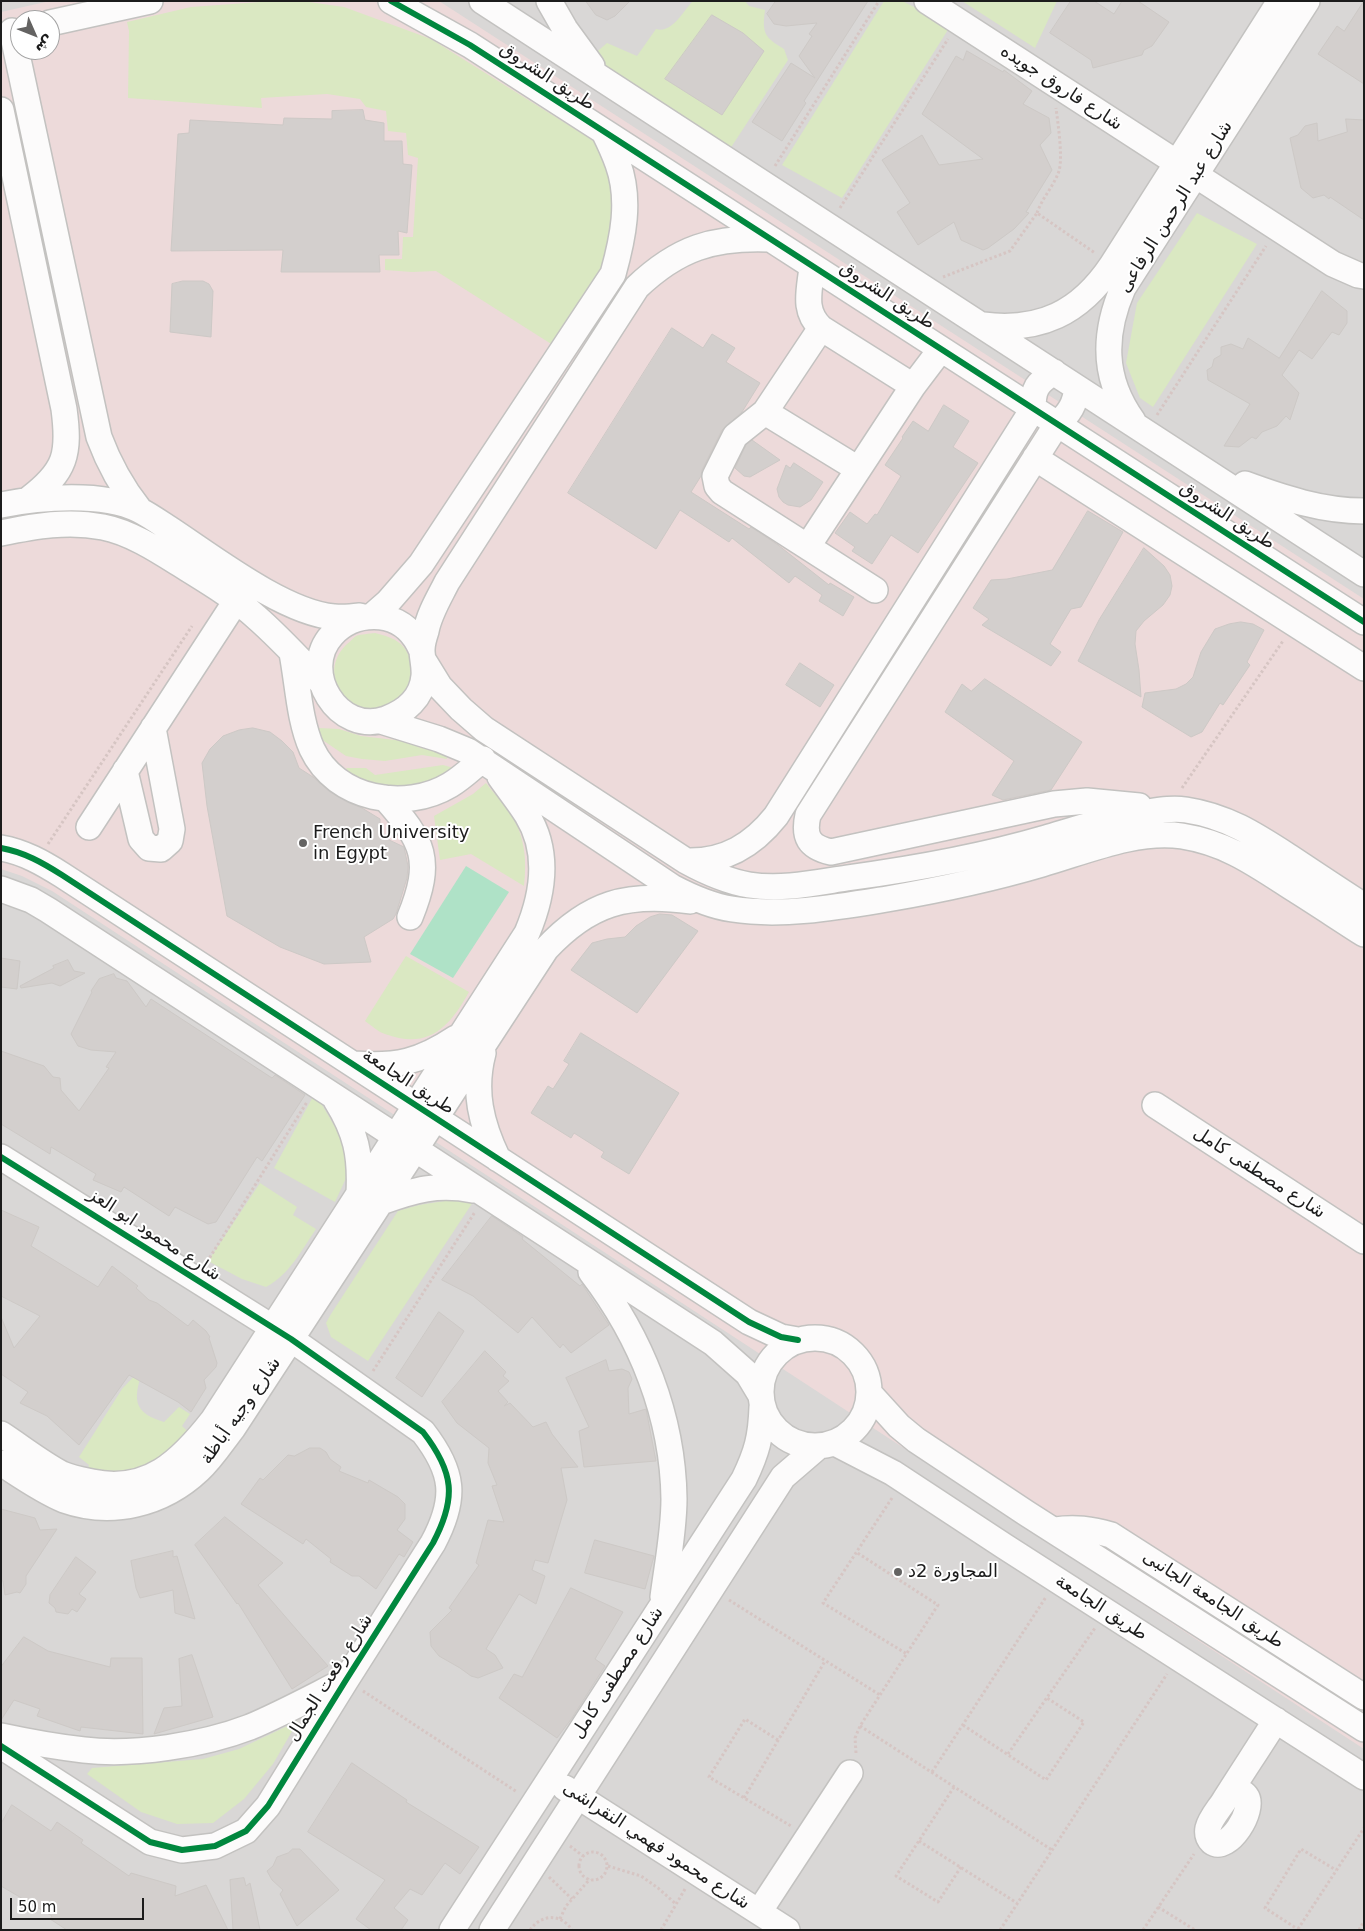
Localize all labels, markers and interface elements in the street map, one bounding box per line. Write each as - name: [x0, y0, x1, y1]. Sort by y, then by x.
- north arrow: [10, 10, 60, 60]
- text: ش: [33, 32, 58, 57]
- street label: طريق الشروق: [495, 38, 599, 116]
- street label: شارع فاروق جويده: [996, 40, 1126, 136]
- street label: شارع عبد الرحمن الرفاعى: [1114, 117, 1238, 297]
- street label: طريق الشروق: [835, 257, 939, 335]
- street label: طريق الشروق: [1175, 477, 1279, 555]
- place label: French University in Egypt: [313, 822, 469, 864]
- marker: French University in Egypt: [297, 837, 309, 849]
- street label: طريق الجامعة: [358, 1044, 458, 1120]
- street label: شارع مصطفى كامل: [1189, 1122, 1329, 1224]
- street label: شارع محمود ابو العز: [83, 1184, 225, 1286]
- street label: شارع وجيه أباظة: [196, 1353, 286, 1469]
- street label: طريق الجامعة الجانبى: [1138, 1546, 1288, 1654]
- place label: المجاورة 2د: [908, 1561, 998, 1583]
- marker: المجاورة 2د: [892, 1566, 904, 1578]
- street label: طريق الجامعة: [1051, 1570, 1151, 1646]
- street label: شارع مصطفى كامل: [567, 1603, 669, 1743]
- street label: شارع رفعت الجمال: [282, 1610, 378, 1746]
- street label: شارع محمود فهمي النقراشى: [558, 1777, 754, 1915]
- scale bar: [12, 1888, 146, 1920]
- text: 50 m: [18, 1898, 56, 1916]

